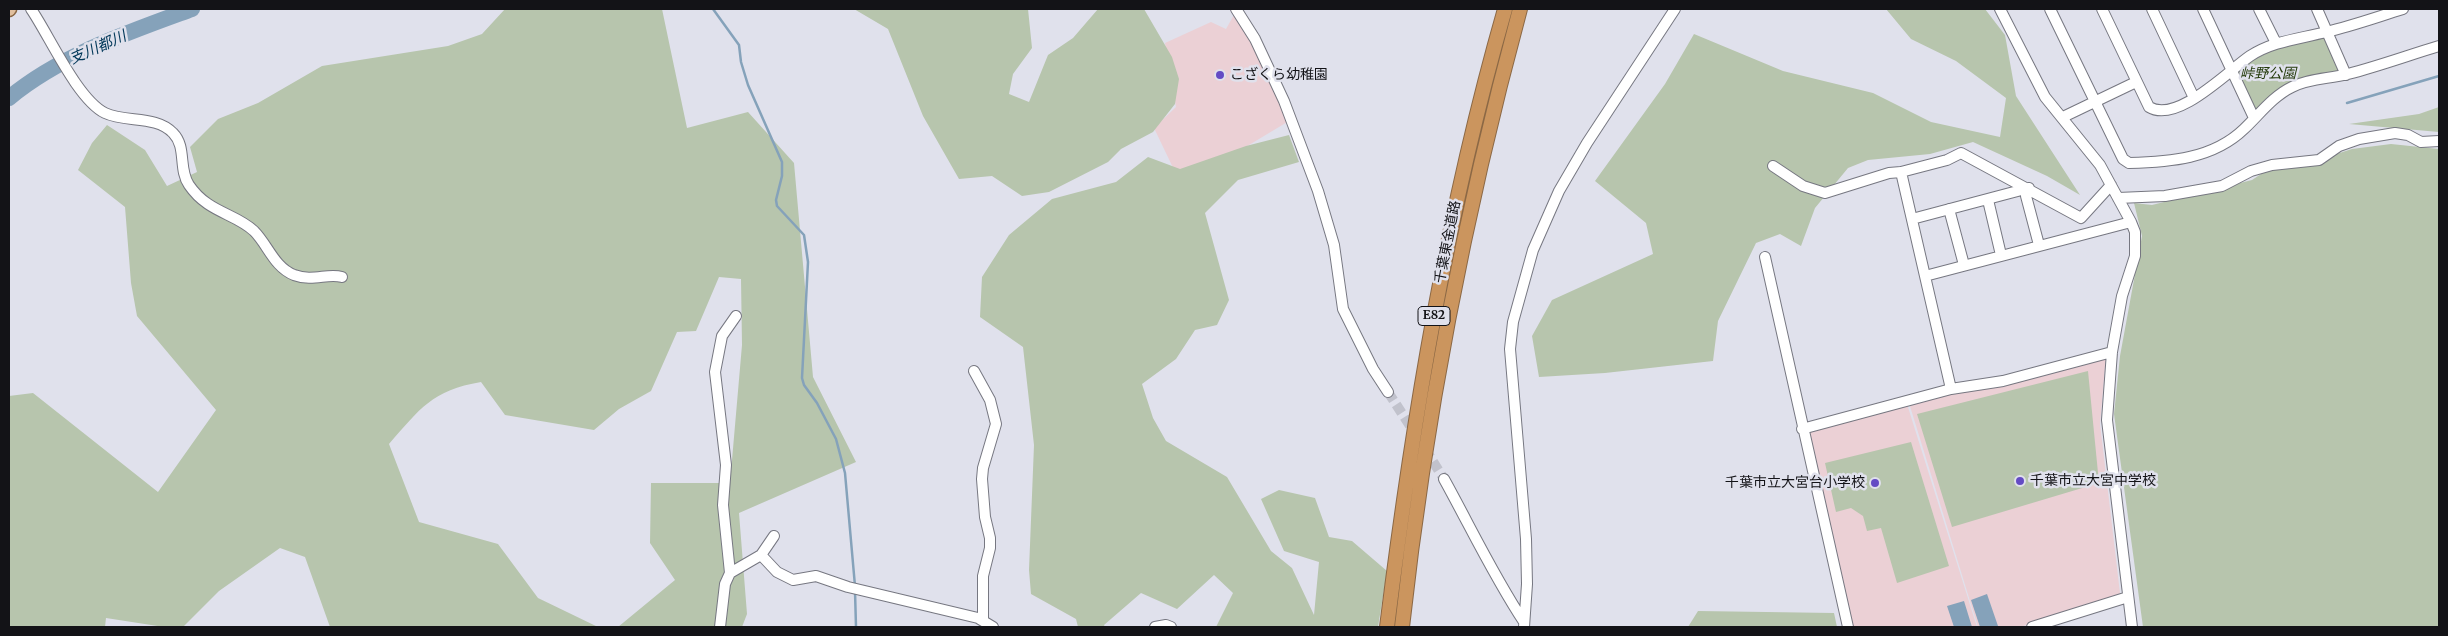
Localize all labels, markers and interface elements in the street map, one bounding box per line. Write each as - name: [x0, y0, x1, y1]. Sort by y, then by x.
- water label: 支川都川: [67, 28, 129, 68]
- park label: 峠野公園: [2240, 66, 2296, 82]
- place label: こざくら幼稚園: [1230, 67, 1328, 83]
- marker: こざくら幼稚園: [1214, 69, 1226, 81]
- street label: 千葉東金道路: [1432, 199, 1464, 285]
- road number: E82: [1418, 306, 1450, 326]
- place label: 千葉市立大宮中学校: [2030, 473, 2156, 489]
- place label: 千葉市立大宮台小学校: [1725, 475, 1865, 491]
- marker: 千葉市立大宮中学校: [2014, 475, 2026, 487]
- marker: 千葉市立大宮台小学校: [1869, 477, 1881, 489]

